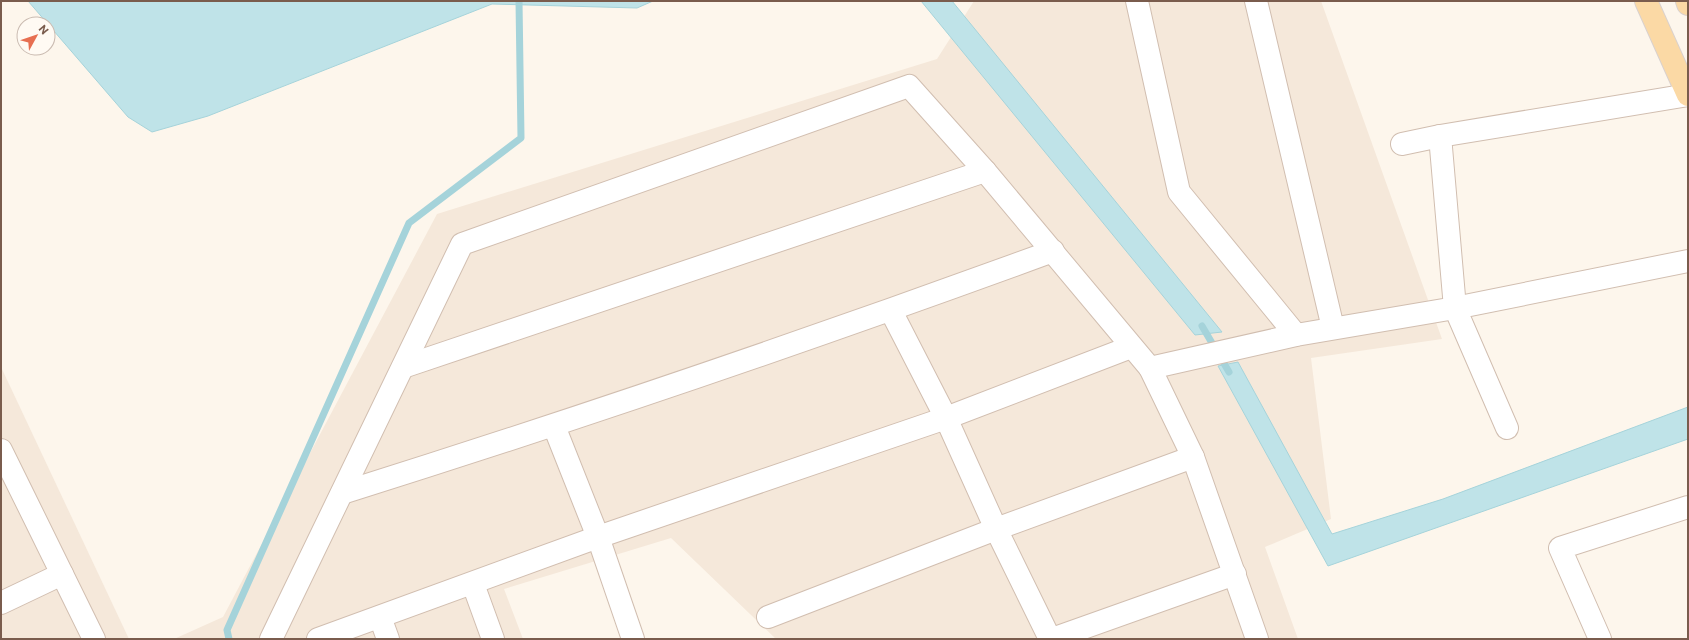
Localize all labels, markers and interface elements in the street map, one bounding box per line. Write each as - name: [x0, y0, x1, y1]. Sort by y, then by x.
- north arrow: [16, 16, 56, 56]
- text: N: [36, 22, 52, 37]

